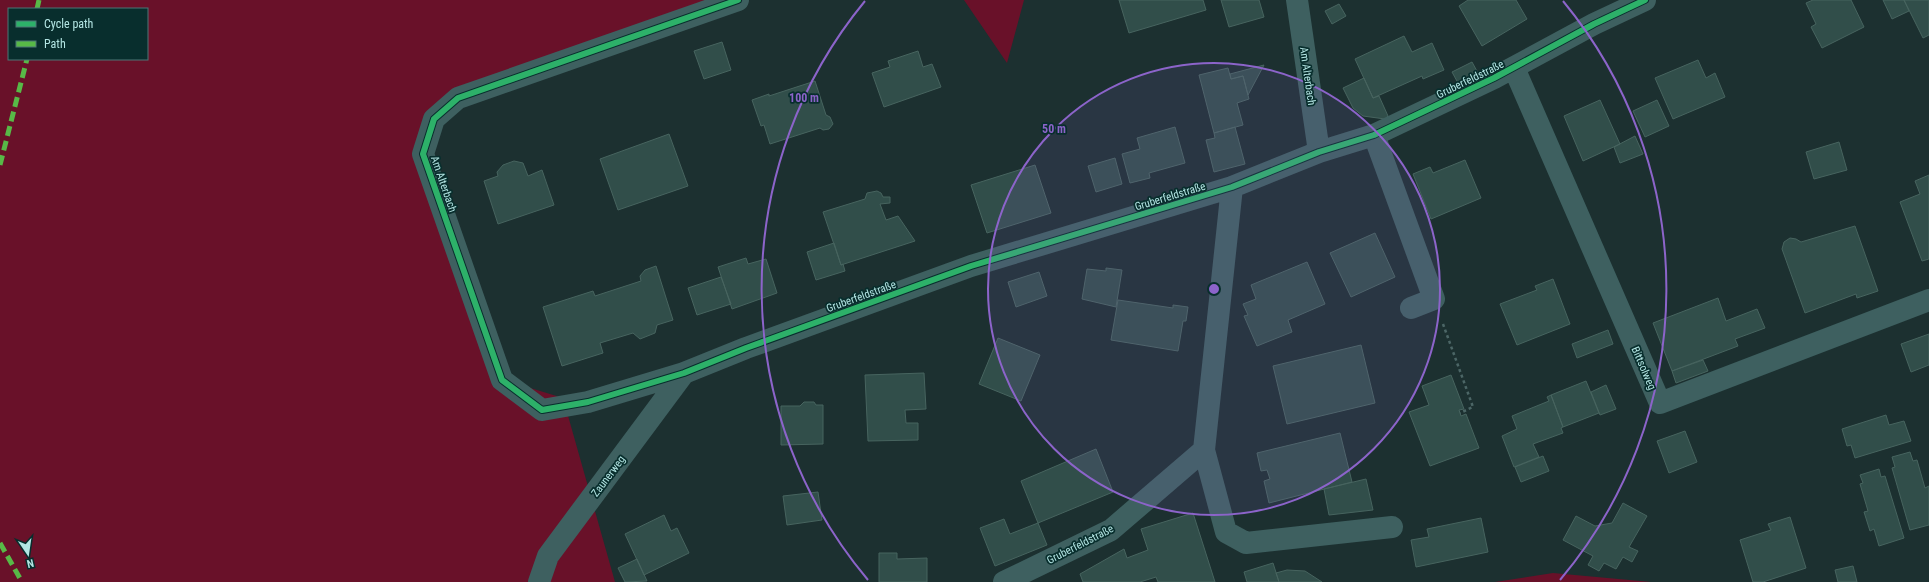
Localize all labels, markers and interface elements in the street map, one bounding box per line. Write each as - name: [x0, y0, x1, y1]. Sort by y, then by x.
- legend: [8, 8, 148, 60]
- text: Cycle path: [44, 17, 94, 31]
- text: Path: [44, 37, 66, 51]
- street label: Am Alterbach: [1297, 46, 1318, 106]
- street label: Gruberfeldstraße: [1434, 58, 1506, 101]
- text: 100 m: [789, 91, 819, 105]
- text: 50 m: [1042, 122, 1066, 136]
- street label: Am Alterbach: [428, 154, 459, 214]
- street label: Gruberfeldstraße: [1133, 180, 1207, 213]
- street label: Gruberfeldstraße: [825, 278, 898, 315]
- centre of rings: [1207, 282, 1221, 296]
- street label: Bittsolweg: [1629, 345, 1658, 392]
- street label: Zaunerweg: [589, 453, 628, 499]
- street label: Gruberfeldstraße: [1045, 522, 1116, 567]
- north arrow: [8, 534, 48, 574]
- text: N: [25, 556, 35, 570]

